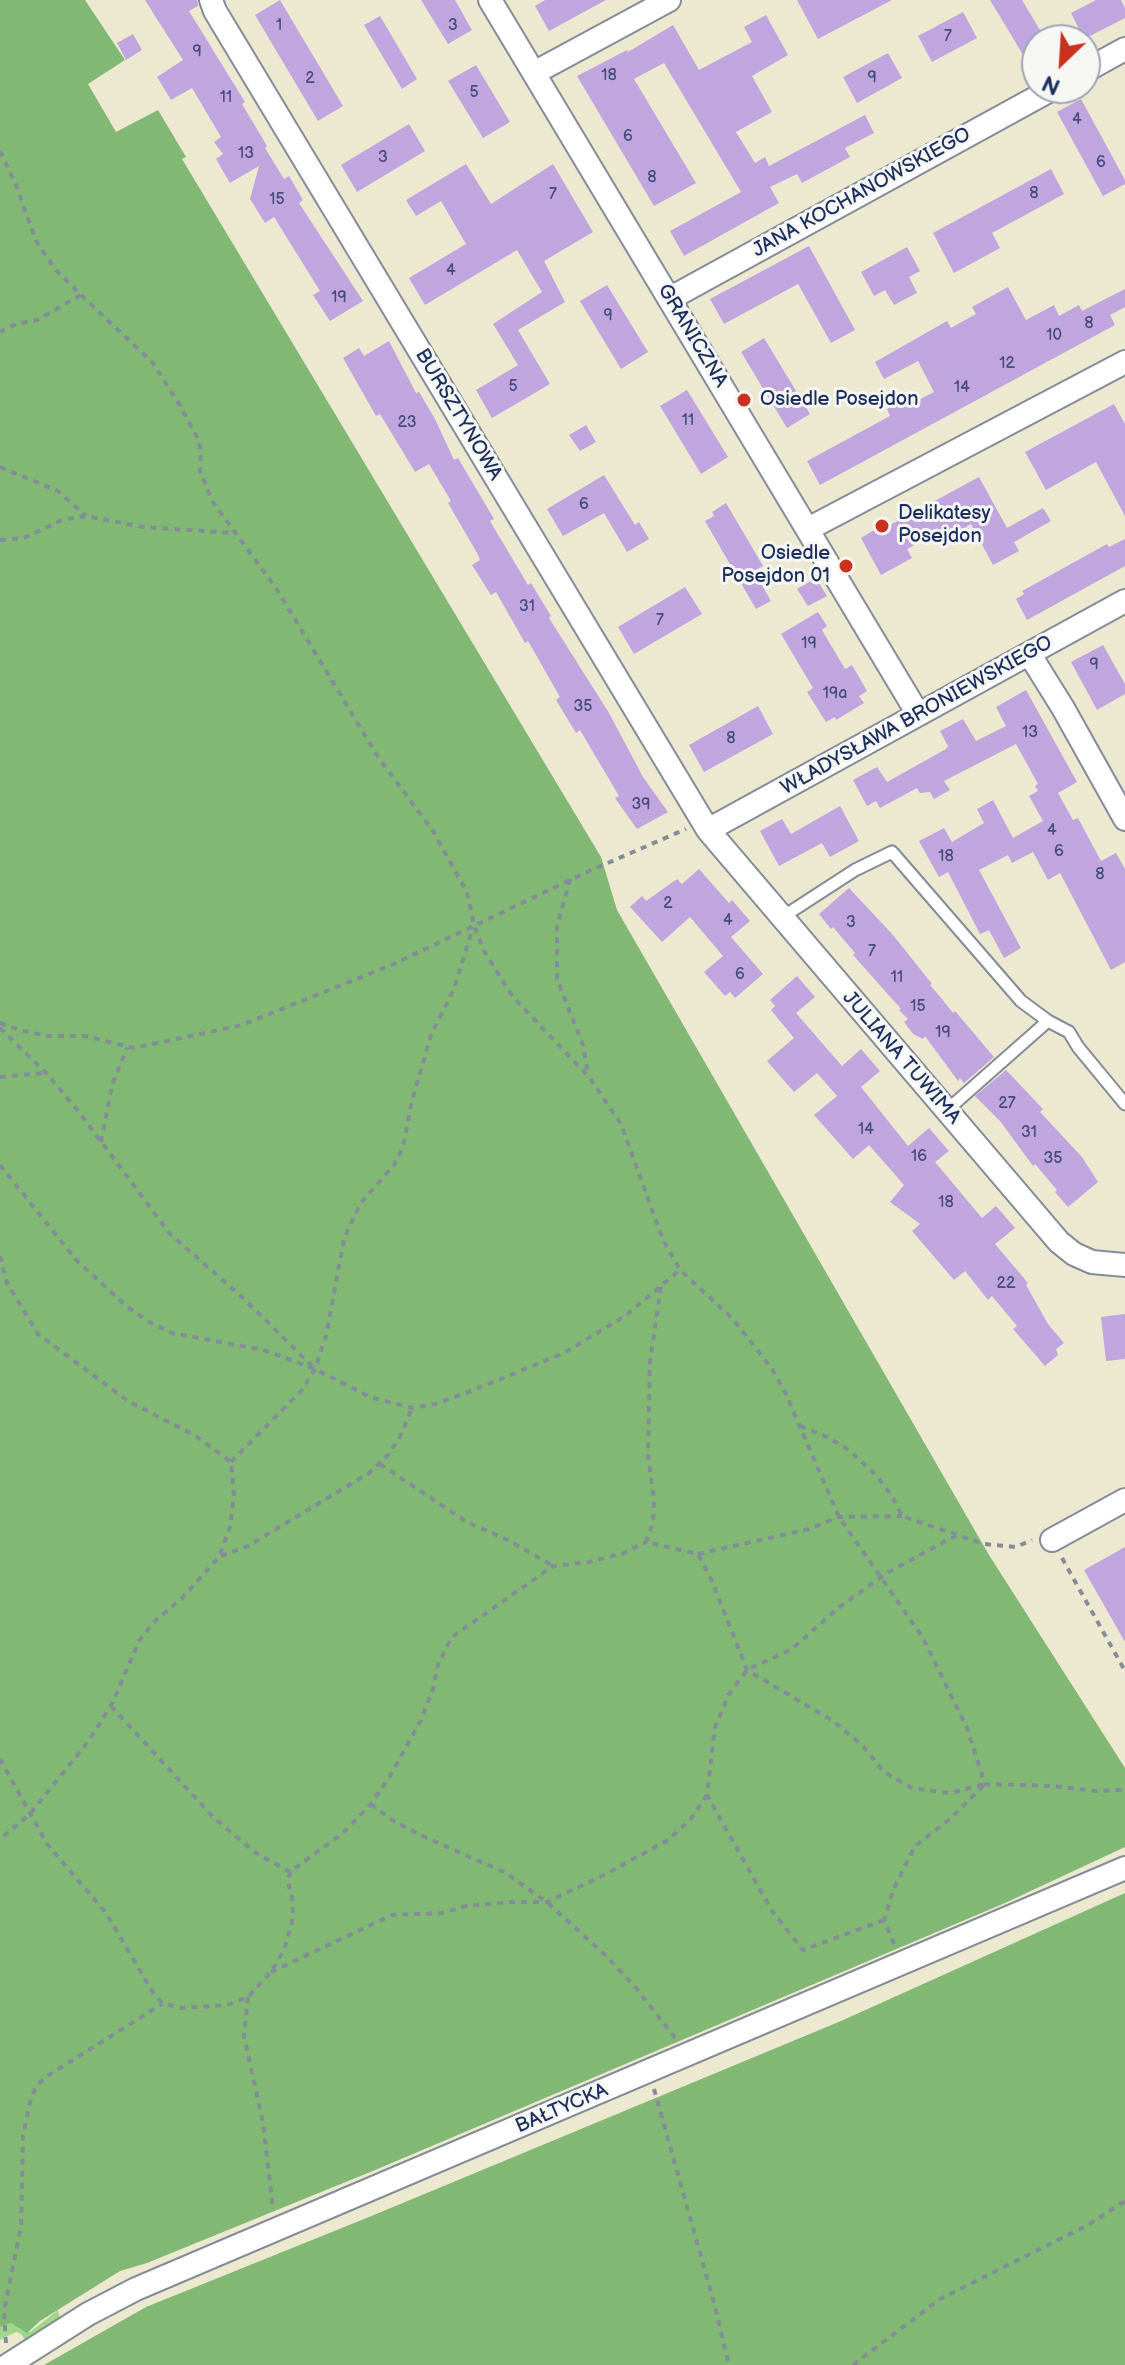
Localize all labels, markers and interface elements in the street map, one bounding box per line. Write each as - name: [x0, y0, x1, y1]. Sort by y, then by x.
- house number: 1: [276, 16, 282, 36]
- house number: 3: [448, 16, 458, 36]
- north arrow: [1021, 24, 1101, 104]
- house number: 7: [944, 27, 952, 47]
- house number: 9: [192, 42, 202, 62]
- house number: 18: [601, 66, 617, 86]
- house number: 9: [867, 68, 877, 88]
- house number: 2: [305, 69, 315, 89]
- text: N: [1038, 69, 1065, 100]
- house number: 5: [469, 83, 479, 103]
- house number: 11: [220, 88, 232, 108]
- house number: 4: [1072, 110, 1082, 130]
- street label: JANA KOCHANOWSKIEGO: [749, 123, 975, 263]
- house number: 6: [623, 127, 633, 147]
- house number: 13: [238, 144, 254, 164]
- house number: 3: [378, 148, 388, 168]
- house number: 6: [1096, 153, 1106, 173]
- house number: 8: [647, 168, 657, 188]
- house number: 8: [1029, 184, 1039, 204]
- house number: 7: [549, 185, 557, 205]
- house number: 15: [269, 190, 285, 210]
- house number: 4: [446, 261, 456, 281]
- street label: GRANICZNA: [652, 280, 732, 392]
- house number: 19: [331, 288, 347, 308]
- house number: 9: [603, 306, 613, 326]
- house number: 8: [1084, 314, 1094, 334]
- house number: 10: [1046, 326, 1062, 346]
- street label: BURSZTYNOWA: [409, 345, 507, 485]
- house number: 12: [999, 354, 1015, 374]
- house number: 5: [508, 377, 518, 397]
- house number: 14: [954, 378, 970, 398]
- place label: Osiedle Posejdon: [760, 388, 918, 412]
- marker: Osiedle Posejdon: [735, 391, 753, 409]
- house number: 11: [682, 411, 694, 431]
- house number: 23: [398, 413, 416, 433]
- house number: 6: [579, 495, 589, 515]
- place label: Delikatesy Posejdon: [898, 502, 991, 549]
- marker: Delikatesy Posejdon: [873, 517, 891, 535]
- place label: Osiedle Posejdon 01: [721, 542, 830, 589]
- marker: Osiedle Posejdon 01: [837, 557, 855, 575]
- house number: 31: [519, 597, 535, 617]
- house number: 7: [656, 611, 664, 631]
- street label: WŁADYSŁAWA BRONIEWSKIEGO: [777, 631, 1057, 801]
- house number: 19: [801, 634, 817, 654]
- house number: 9: [1089, 655, 1099, 675]
- house number: 19a: [823, 684, 847, 704]
- house number: 35: [573, 697, 593, 717]
- house number: 13: [1022, 723, 1038, 743]
- house number: 8: [726, 729, 736, 749]
- house number: 39: [631, 795, 651, 815]
- house number: 4: [1047, 821, 1057, 841]
- house number: 6: [1054, 842, 1064, 862]
- house number: 18: [938, 847, 954, 867]
- house number: 8: [1095, 865, 1105, 885]
- house number: 2: [663, 894, 673, 914]
- house number: 4: [723, 911, 733, 931]
- house number: 3: [846, 913, 856, 933]
- house number: 7: [868, 942, 876, 962]
- house number: 6: [735, 965, 745, 985]
- house number: 11: [891, 968, 903, 988]
- street label: JULIANA TUWIMA: [837, 987, 965, 1129]
- house number: 15: [910, 997, 926, 1017]
- house number: 19: [935, 1023, 951, 1043]
- house number: 27: [998, 1094, 1016, 1114]
- house number: 14: [858, 1120, 874, 1140]
- house number: 31: [1021, 1123, 1037, 1143]
- house number: 16: [911, 1147, 927, 1167]
- house number: 35: [1043, 1149, 1063, 1169]
- house number: 18: [938, 1193, 954, 1213]
- house number: 22: [997, 1274, 1015, 1294]
- street label: BAŁTYCKA: [512, 2079, 612, 2139]

